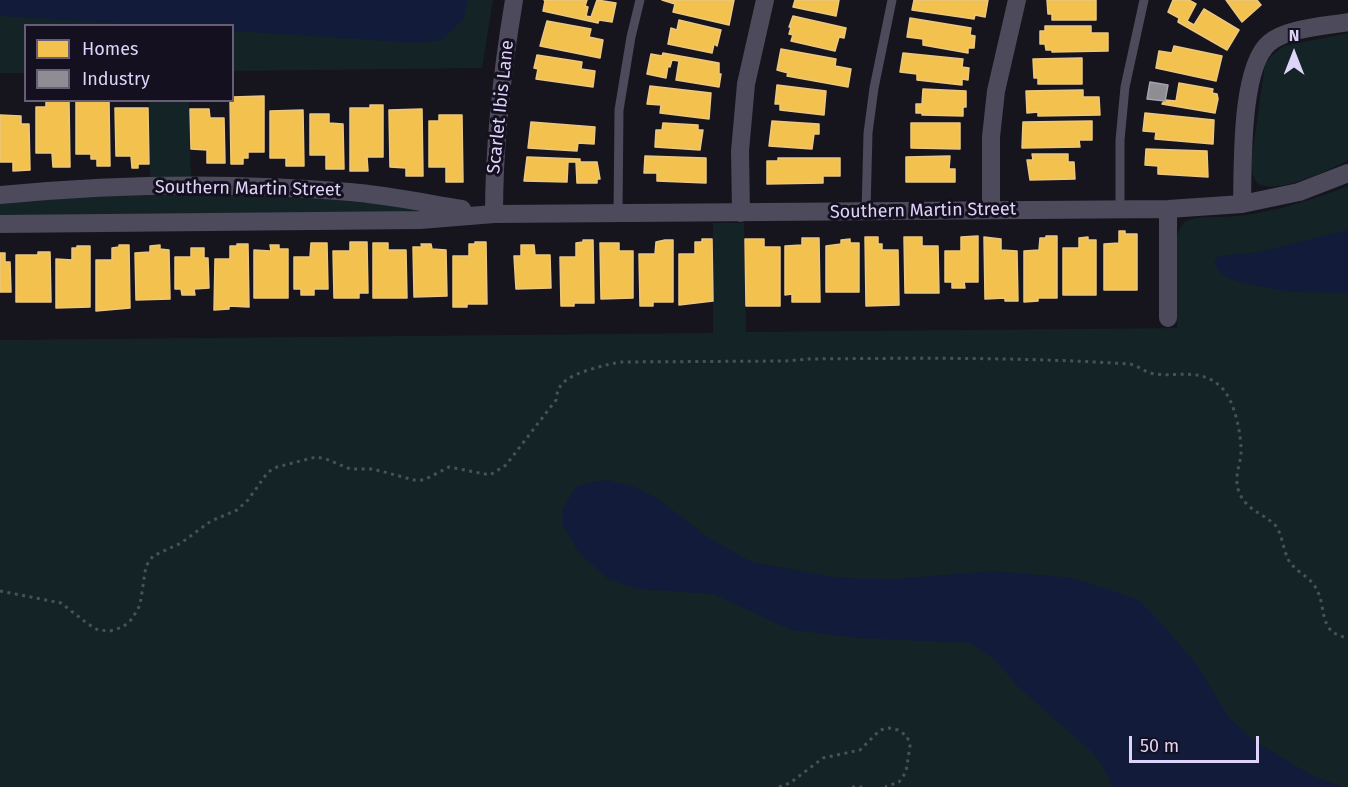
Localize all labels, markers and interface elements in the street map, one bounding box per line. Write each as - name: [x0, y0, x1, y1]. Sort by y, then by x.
- legend: [24, 24, 234, 102]
- north arrow: [1264, 24, 1324, 84]
- text: N: [1289, 26, 1299, 45]
- text: Homes: [82, 38, 138, 60]
- street label: Scarlet Ibis Lane: [483, 39, 519, 175]
- text: Industry: [82, 68, 150, 90]
- street label: Southern Martin Street: [155, 177, 341, 201]
- street label: Southern Martin Street: [830, 199, 1016, 223]
- scale bar: [1132, 724, 1262, 762]
- text: 50 m: [1140, 735, 1179, 757]

